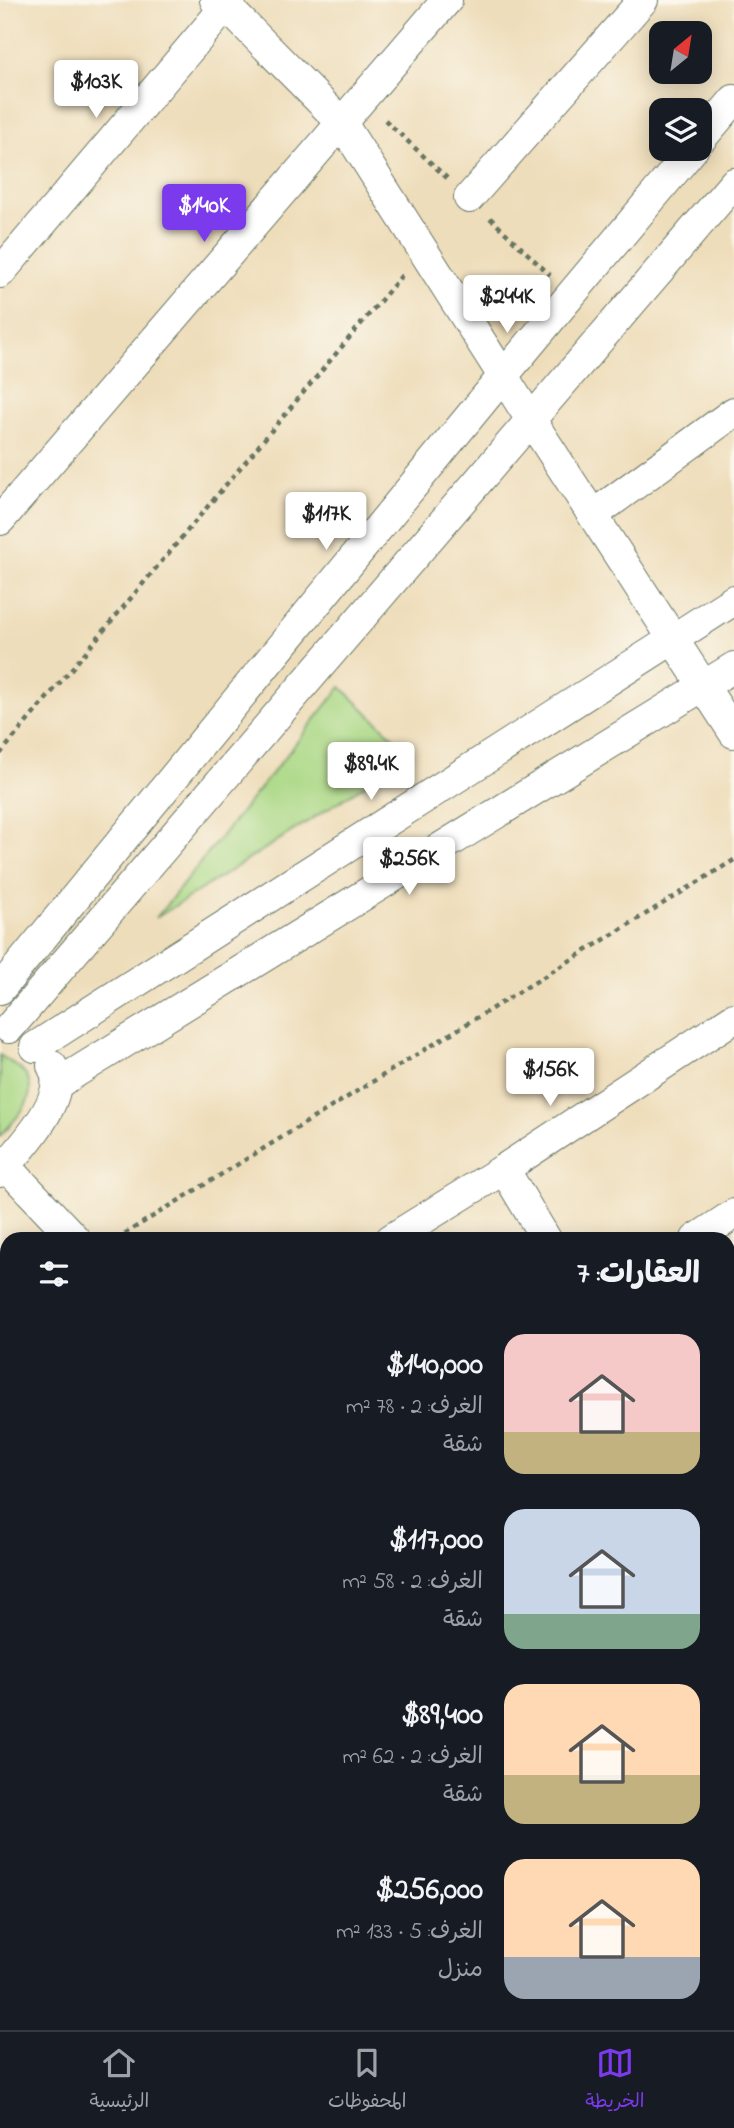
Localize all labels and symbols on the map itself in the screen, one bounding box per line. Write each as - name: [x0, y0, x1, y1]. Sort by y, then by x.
- north arrow: [649, 21, 712, 84]
- pin: $103K: [47, 60, 145, 120]
- pin: $140K: [155, 184, 253, 244]
- pin: $244K: [458, 276, 556, 335]
- pin: $117K: [277, 492, 375, 552]
- pin: $89.4K: [314, 742, 428, 802]
- pin: $256K: [360, 838, 458, 897]
- pin: $156K: [501, 1048, 599, 1108]

